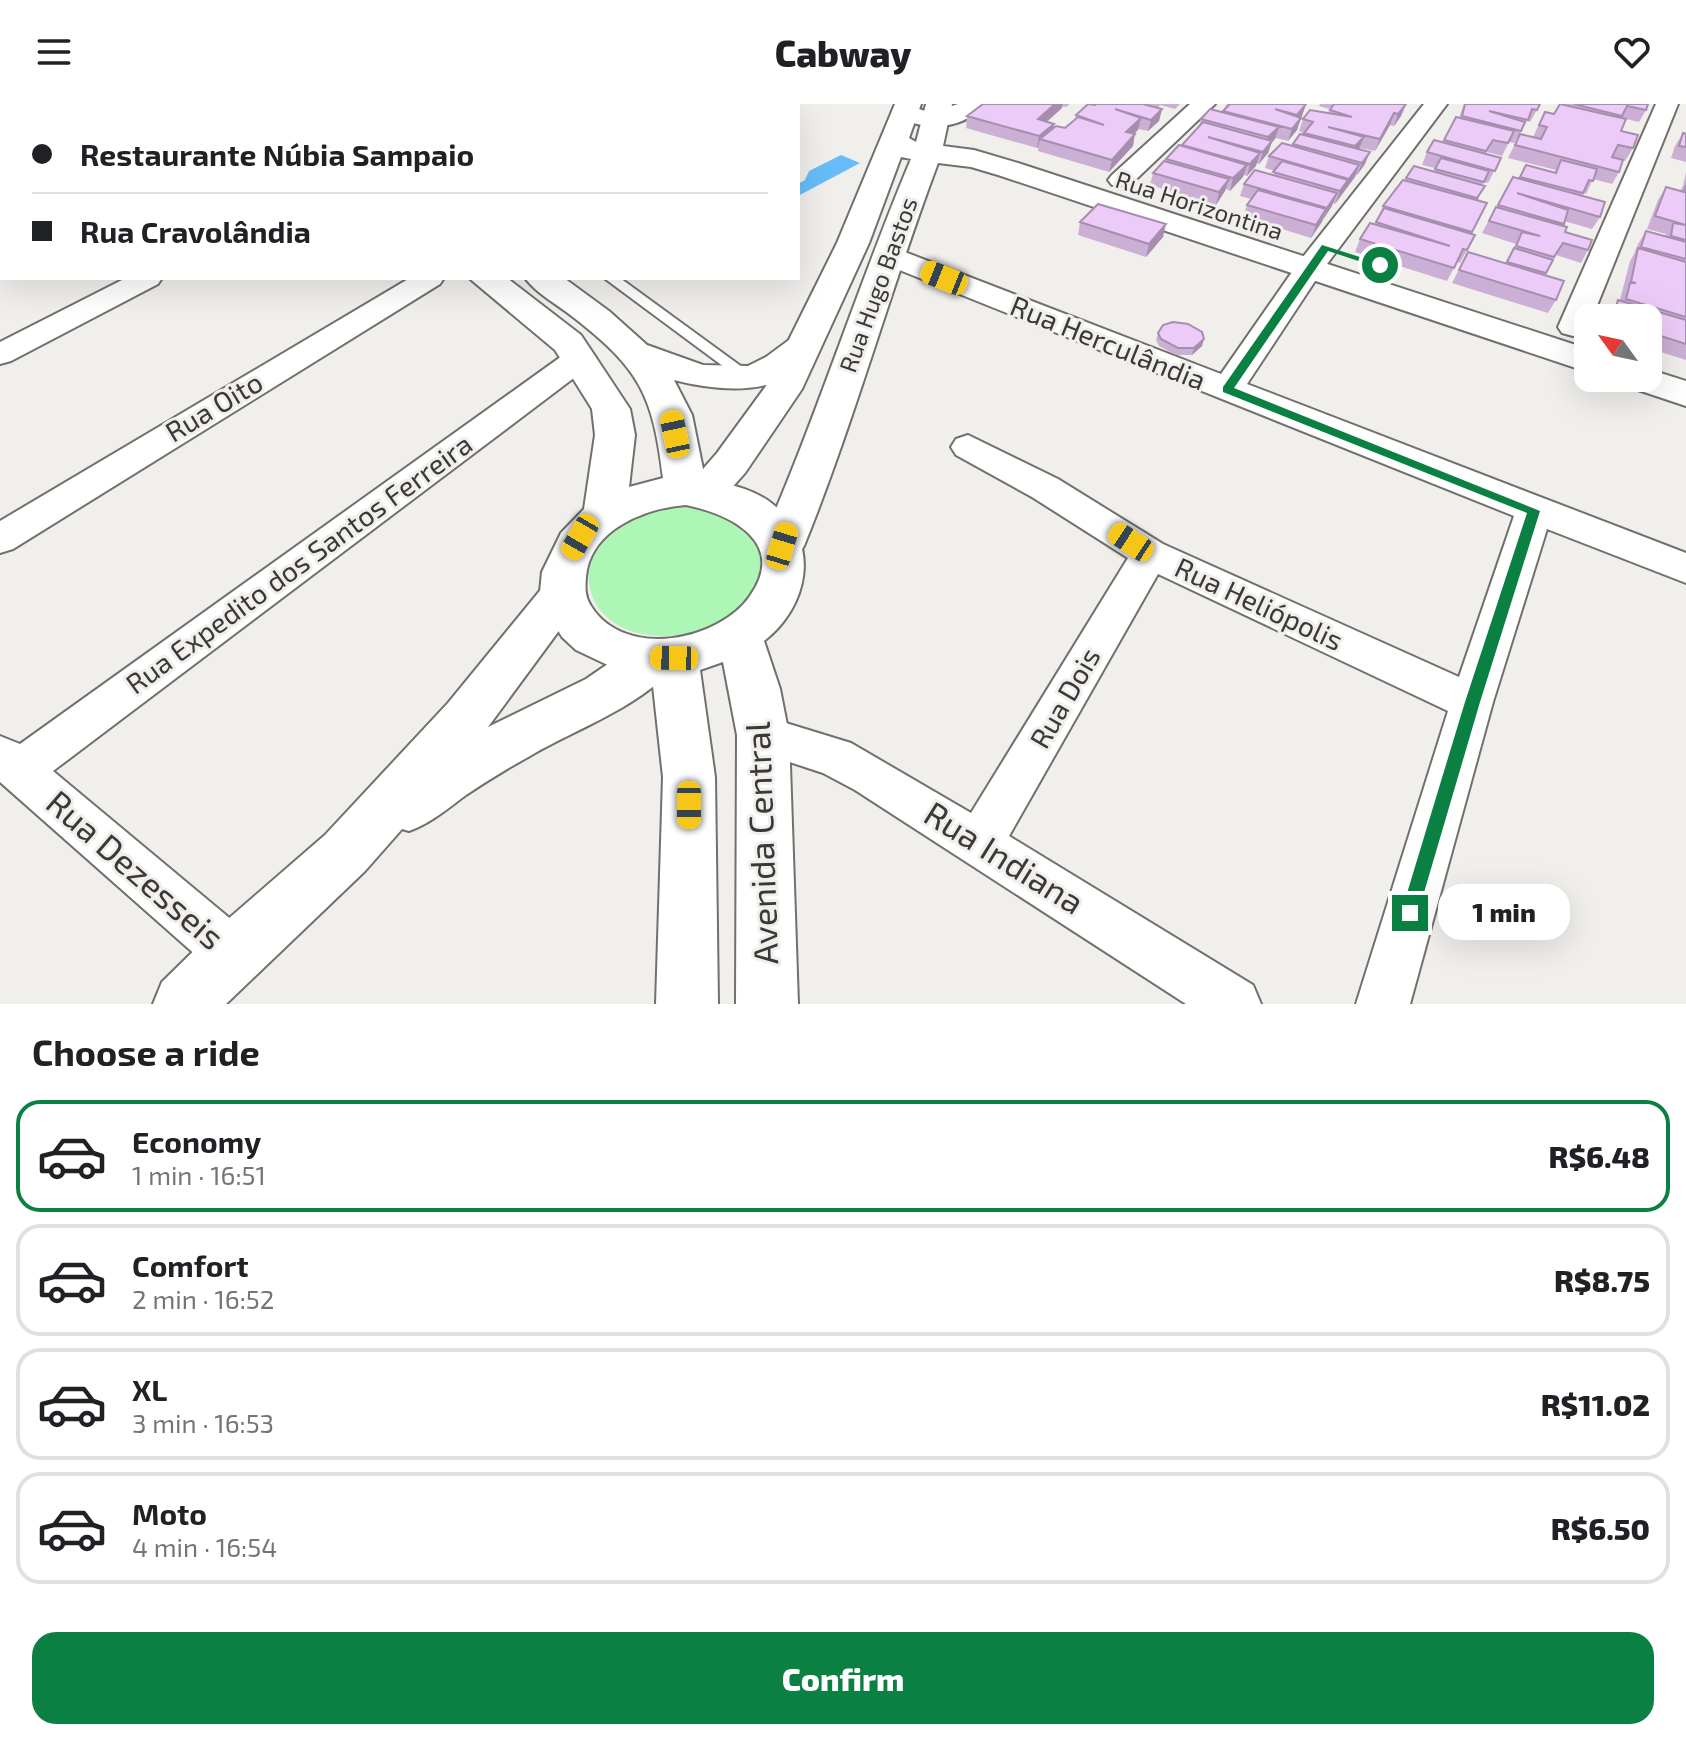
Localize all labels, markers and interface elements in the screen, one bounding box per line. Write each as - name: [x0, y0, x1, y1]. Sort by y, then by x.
- icon: menu: [32, 30, 76, 74]
- icon: heart: [1610, 30, 1654, 74]
- text: Cabway: [775, 31, 911, 74]
- text: Restaurante Núbia Sampaio: [80, 136, 474, 172]
- street label: Rua Horizontina: [1112, 164, 1287, 245]
- street label: Rua Hugo Bastos: [832, 193, 923, 376]
- text: Rua Cravolândia: [80, 213, 311, 249]
- route start: [1362, 247, 1398, 283]
- car: [917, 258, 971, 298]
- street label: Rua Herculândia: [1006, 287, 1211, 397]
- north arrow: [1574, 304, 1662, 392]
- map controls: [1574, 304, 1662, 392]
- street label: Rua Oito: [159, 364, 268, 448]
- car: [658, 408, 692, 460]
- street label: Rua Expedito dos Santos Ferreira: [119, 426, 478, 700]
- car: [558, 510, 602, 564]
- car: [1104, 519, 1158, 565]
- car: [764, 520, 800, 572]
- street label: Rua Heliópolis: [1170, 549, 1349, 657]
- street label: Rua Dois: [1022, 641, 1106, 754]
- car: [650, 646, 698, 670]
- street label: Avenida Central: [736, 721, 785, 965]
- street label: Rua Dezesseis: [39, 781, 233, 957]
- car: [677, 781, 701, 829]
- street label: Rua Indiana: [917, 792, 1092, 922]
- callout: 1 min: [1438, 885, 1570, 941]
- route end: [1392, 895, 1428, 931]
- text: 1 min: [1472, 896, 1536, 927]
- text: Choose a ride: [32, 1030, 260, 1073]
- icon: car: [36, 1120, 108, 1192]
- text: Economy: [132, 1123, 261, 1159]
- text: R$6.48: [1549, 1138, 1650, 1174]
- text: 1 min · 16:51: [132, 1159, 266, 1190]
- icon: car: [36, 1244, 108, 1316]
- text: Comfort: [132, 1247, 249, 1283]
- text: R$8.75: [1554, 1262, 1650, 1298]
- text: 2 min · 16:52: [132, 1283, 274, 1314]
- icon: car: [36, 1368, 108, 1440]
- text: XL: [132, 1371, 167, 1407]
- text: R$11.02: [1541, 1386, 1650, 1422]
- text: 3 min · 16:53: [132, 1407, 274, 1438]
- icon: car: [36, 1492, 108, 1564]
- text: Moto: [132, 1495, 207, 1531]
- text: R$6.50: [1551, 1510, 1650, 1546]
- text: 4 min · 16:54: [132, 1531, 277, 1562]
- button: Confirm: [32, 1632, 1654, 1724]

